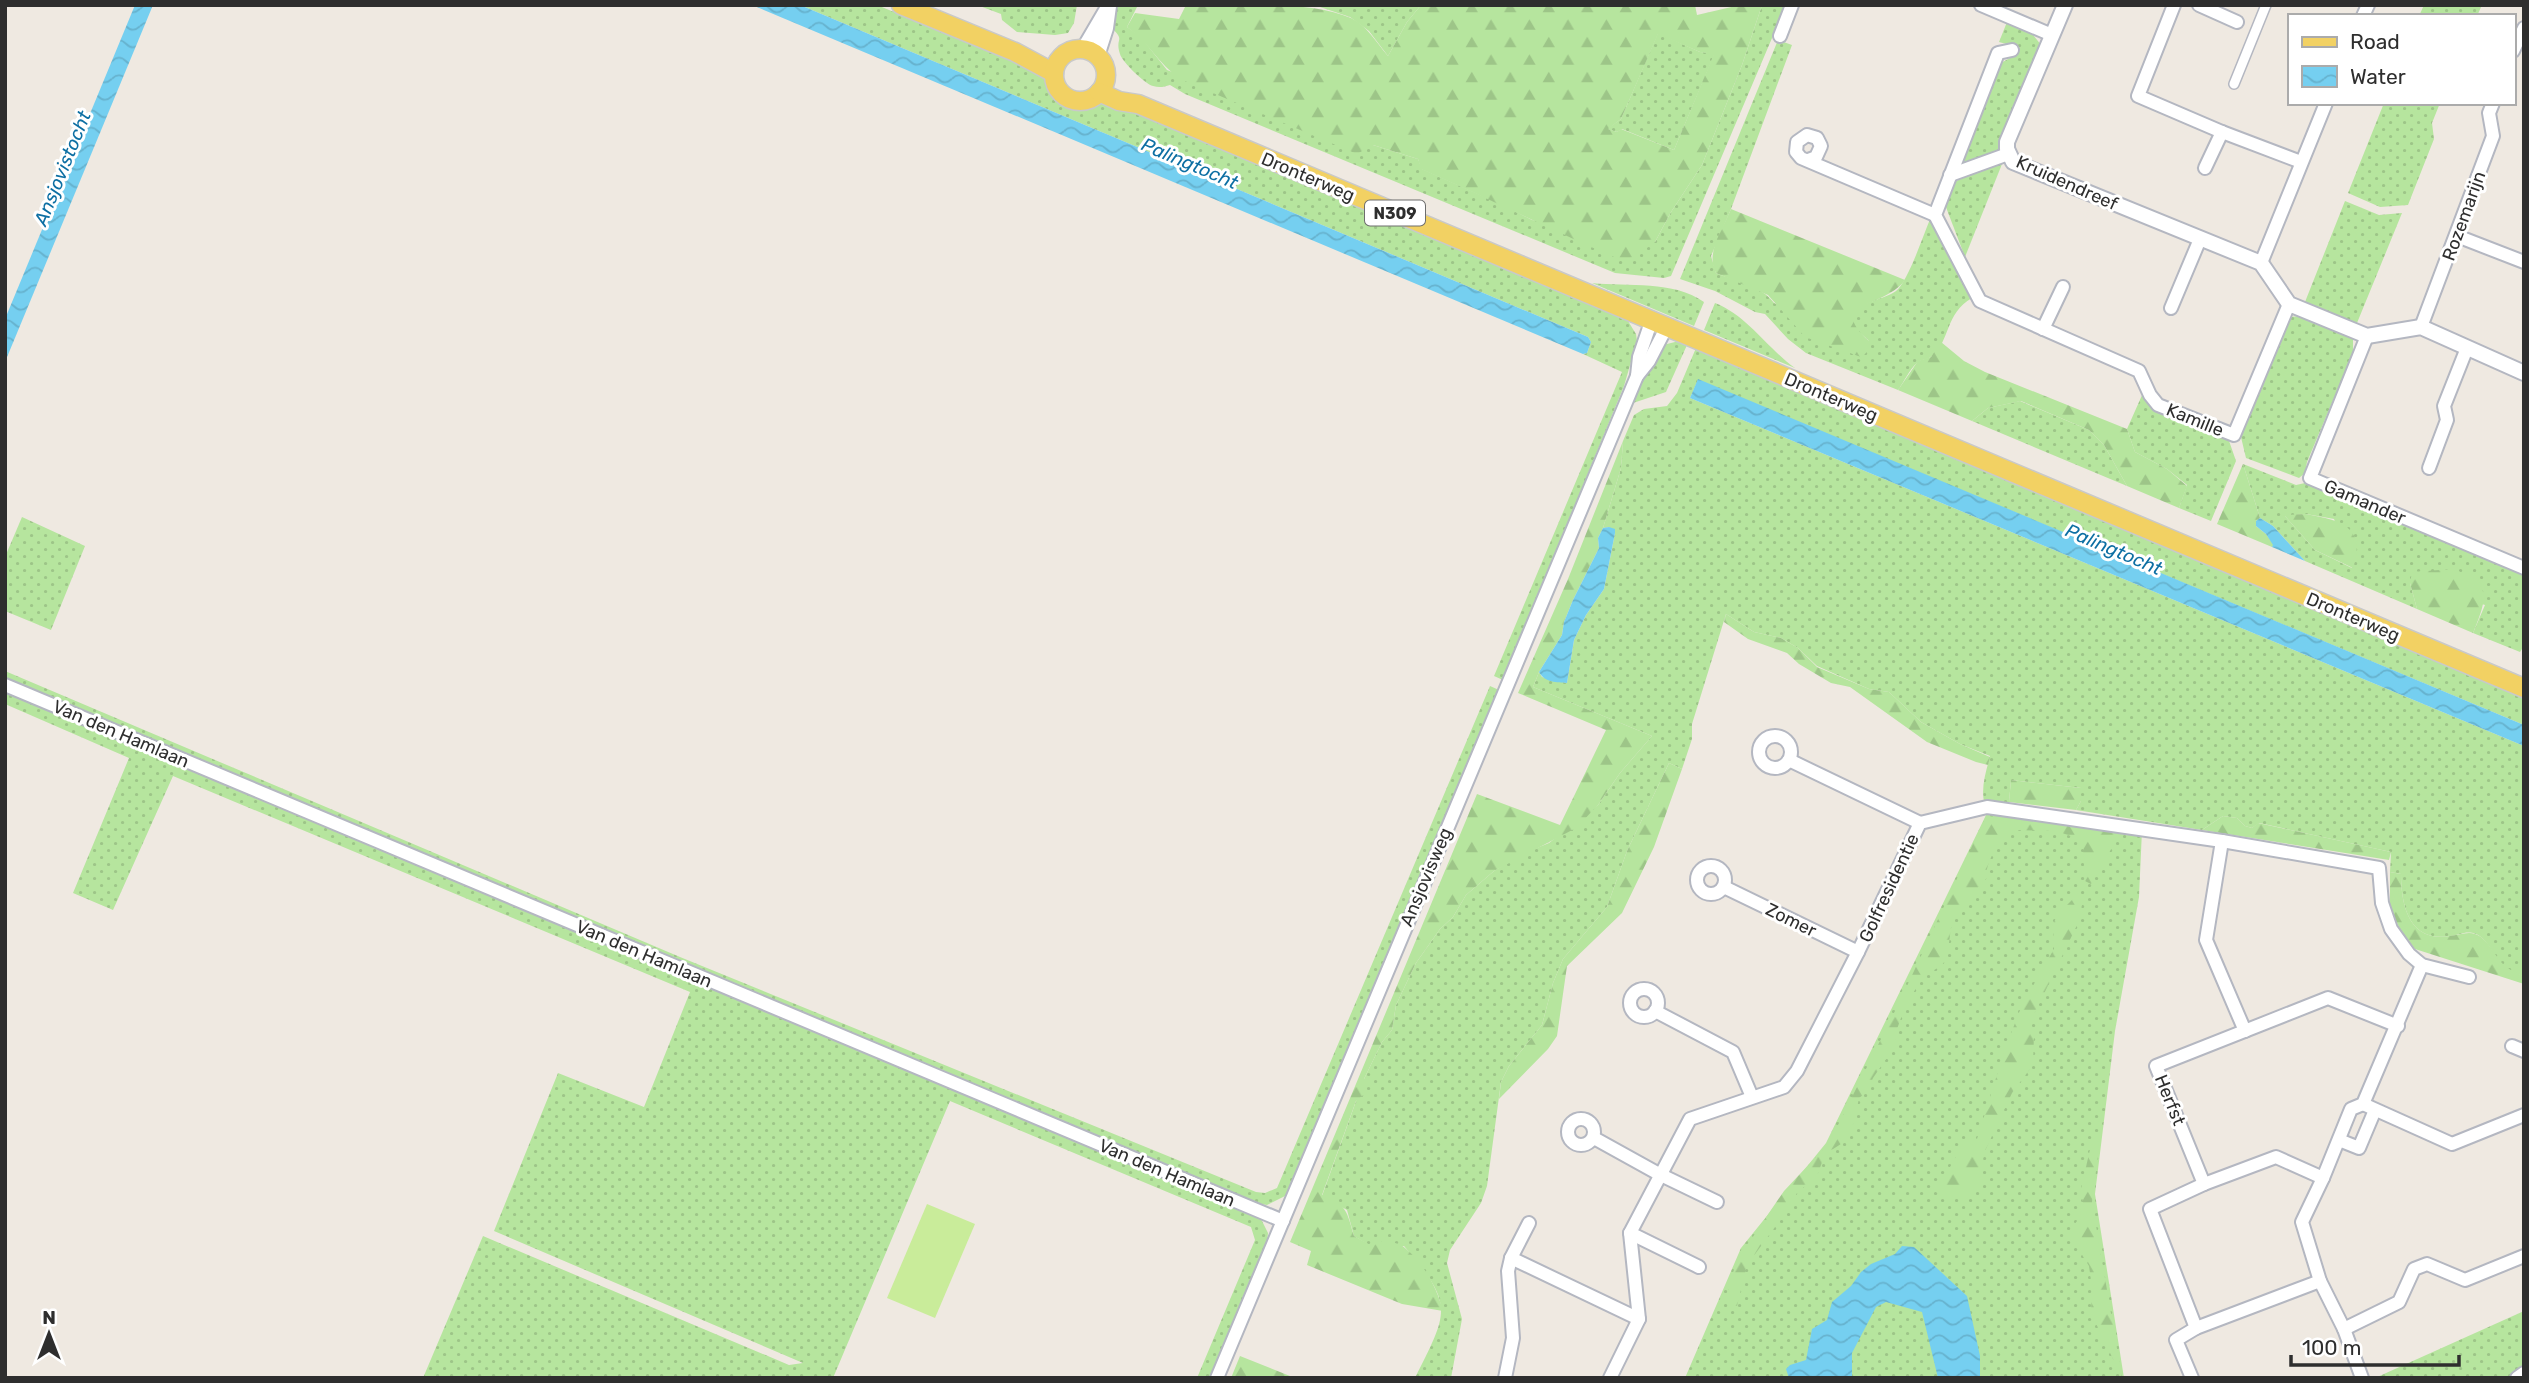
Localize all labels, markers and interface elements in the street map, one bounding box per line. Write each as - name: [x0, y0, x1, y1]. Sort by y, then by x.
- legend: [2288, 14, 2515, 105]
- text: Road: [2350, 29, 2400, 54]
- text: Water: [2350, 64, 2406, 89]
- water label: Ansjovistocht: [29, 107, 96, 230]
- water label: Palingtocht: [1138, 133, 1242, 194]
- street label: Dronterweg: [1258, 148, 1358, 206]
- street label: Kruidendreef: [2013, 151, 2121, 215]
- street label: Rozemarijn: [2438, 168, 2490, 264]
- road number: N309: [1365, 200, 1425, 226]
- street label: Dronterweg: [1781, 368, 1881, 426]
- street label: Kamille: [2163, 399, 2227, 441]
- street label: Gamander: [2321, 475, 2409, 529]
- water label: Palingtocht: [2062, 519, 2166, 580]
- street label: Dronterweg: [2303, 588, 2403, 646]
- street label: Van den Hamlaan: [49, 695, 193, 773]
- street label: Ansjovisweg: [1395, 824, 1457, 930]
- street label: Golfresidentie: [1854, 830, 1924, 946]
- street label: Zomer: [1762, 898, 1820, 942]
- street label: Van den Hamlaan: [572, 915, 716, 993]
- street label: Herfst: [2150, 1071, 2190, 1129]
- street label: Van den Hamlaan: [1095, 1134, 1239, 1212]
- north arrow: [14, 1299, 84, 1369]
- text: N: [42, 1306, 56, 1329]
- scale bar: [2291, 1324, 2459, 1368]
- text: 100 m: [2302, 1335, 2361, 1360]

